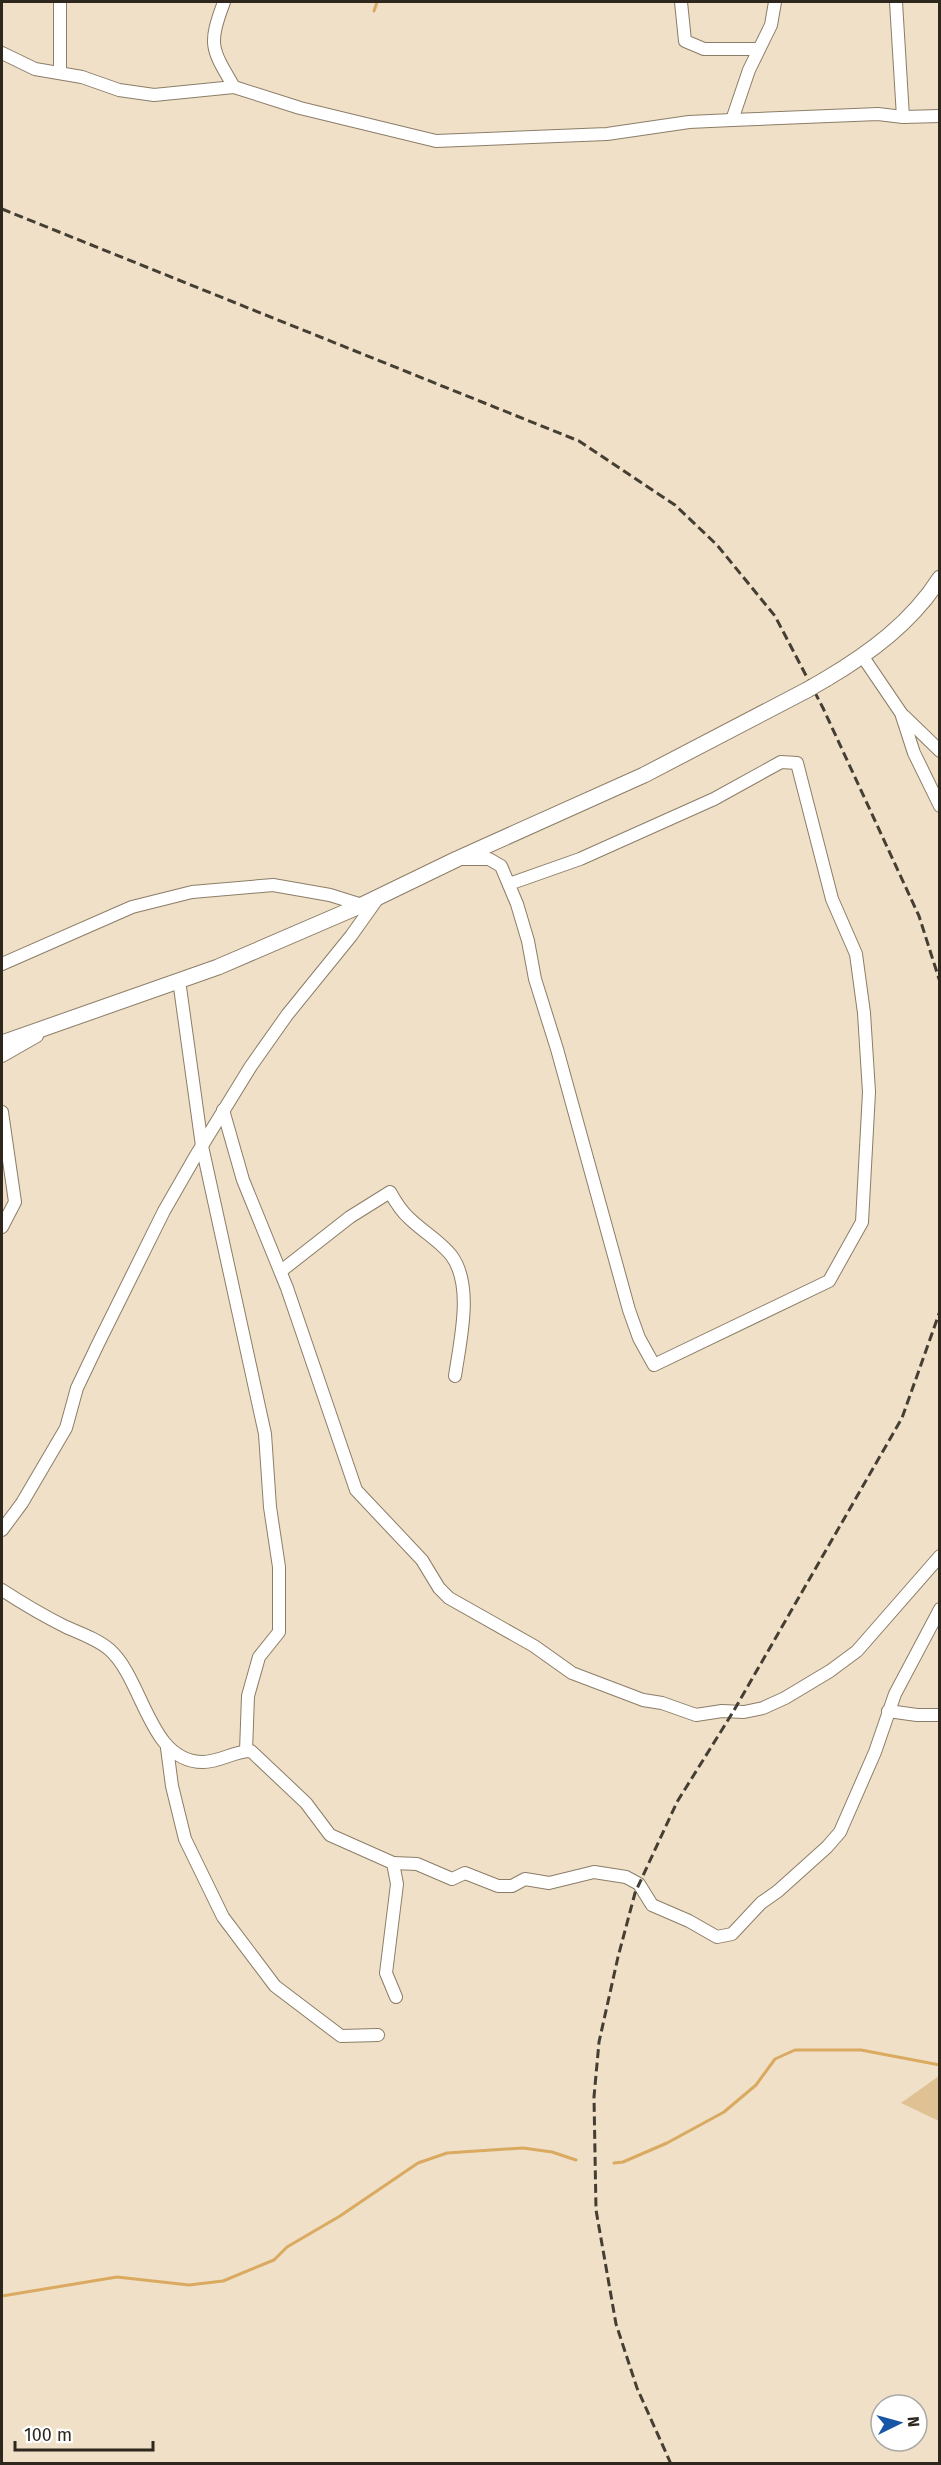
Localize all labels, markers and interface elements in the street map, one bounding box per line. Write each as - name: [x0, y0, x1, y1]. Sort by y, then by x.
- north arrow: [869, 2393, 929, 2453]
- scale bar: [15, 2414, 153, 2452]
- text: N: [904, 2416, 923, 2428]
- text: 100 m: [24, 2424, 72, 2446]

